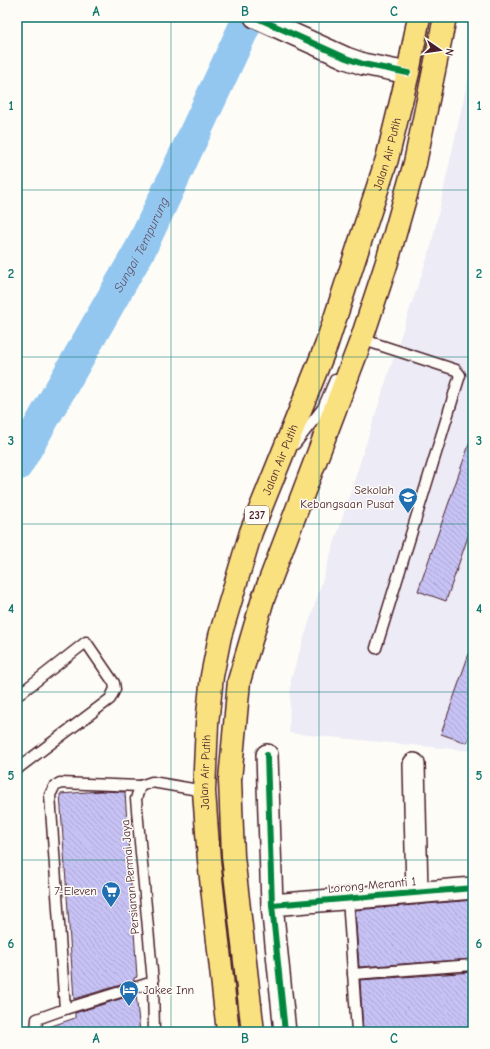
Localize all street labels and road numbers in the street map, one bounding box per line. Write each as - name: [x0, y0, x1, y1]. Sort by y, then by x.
- street label: Jalan Air Putih: [370, 116, 404, 192]
- street label: Jalan Air Putih: [260, 422, 301, 497]
- road number: 237: [245, 506, 269, 524]
- street label: Jalan Air Putih: [197, 734, 214, 810]
- street label: Persiaran Permai Jaya: [118, 819, 142, 935]
- street label: Lorong Meranti 1: [327, 874, 417, 896]

